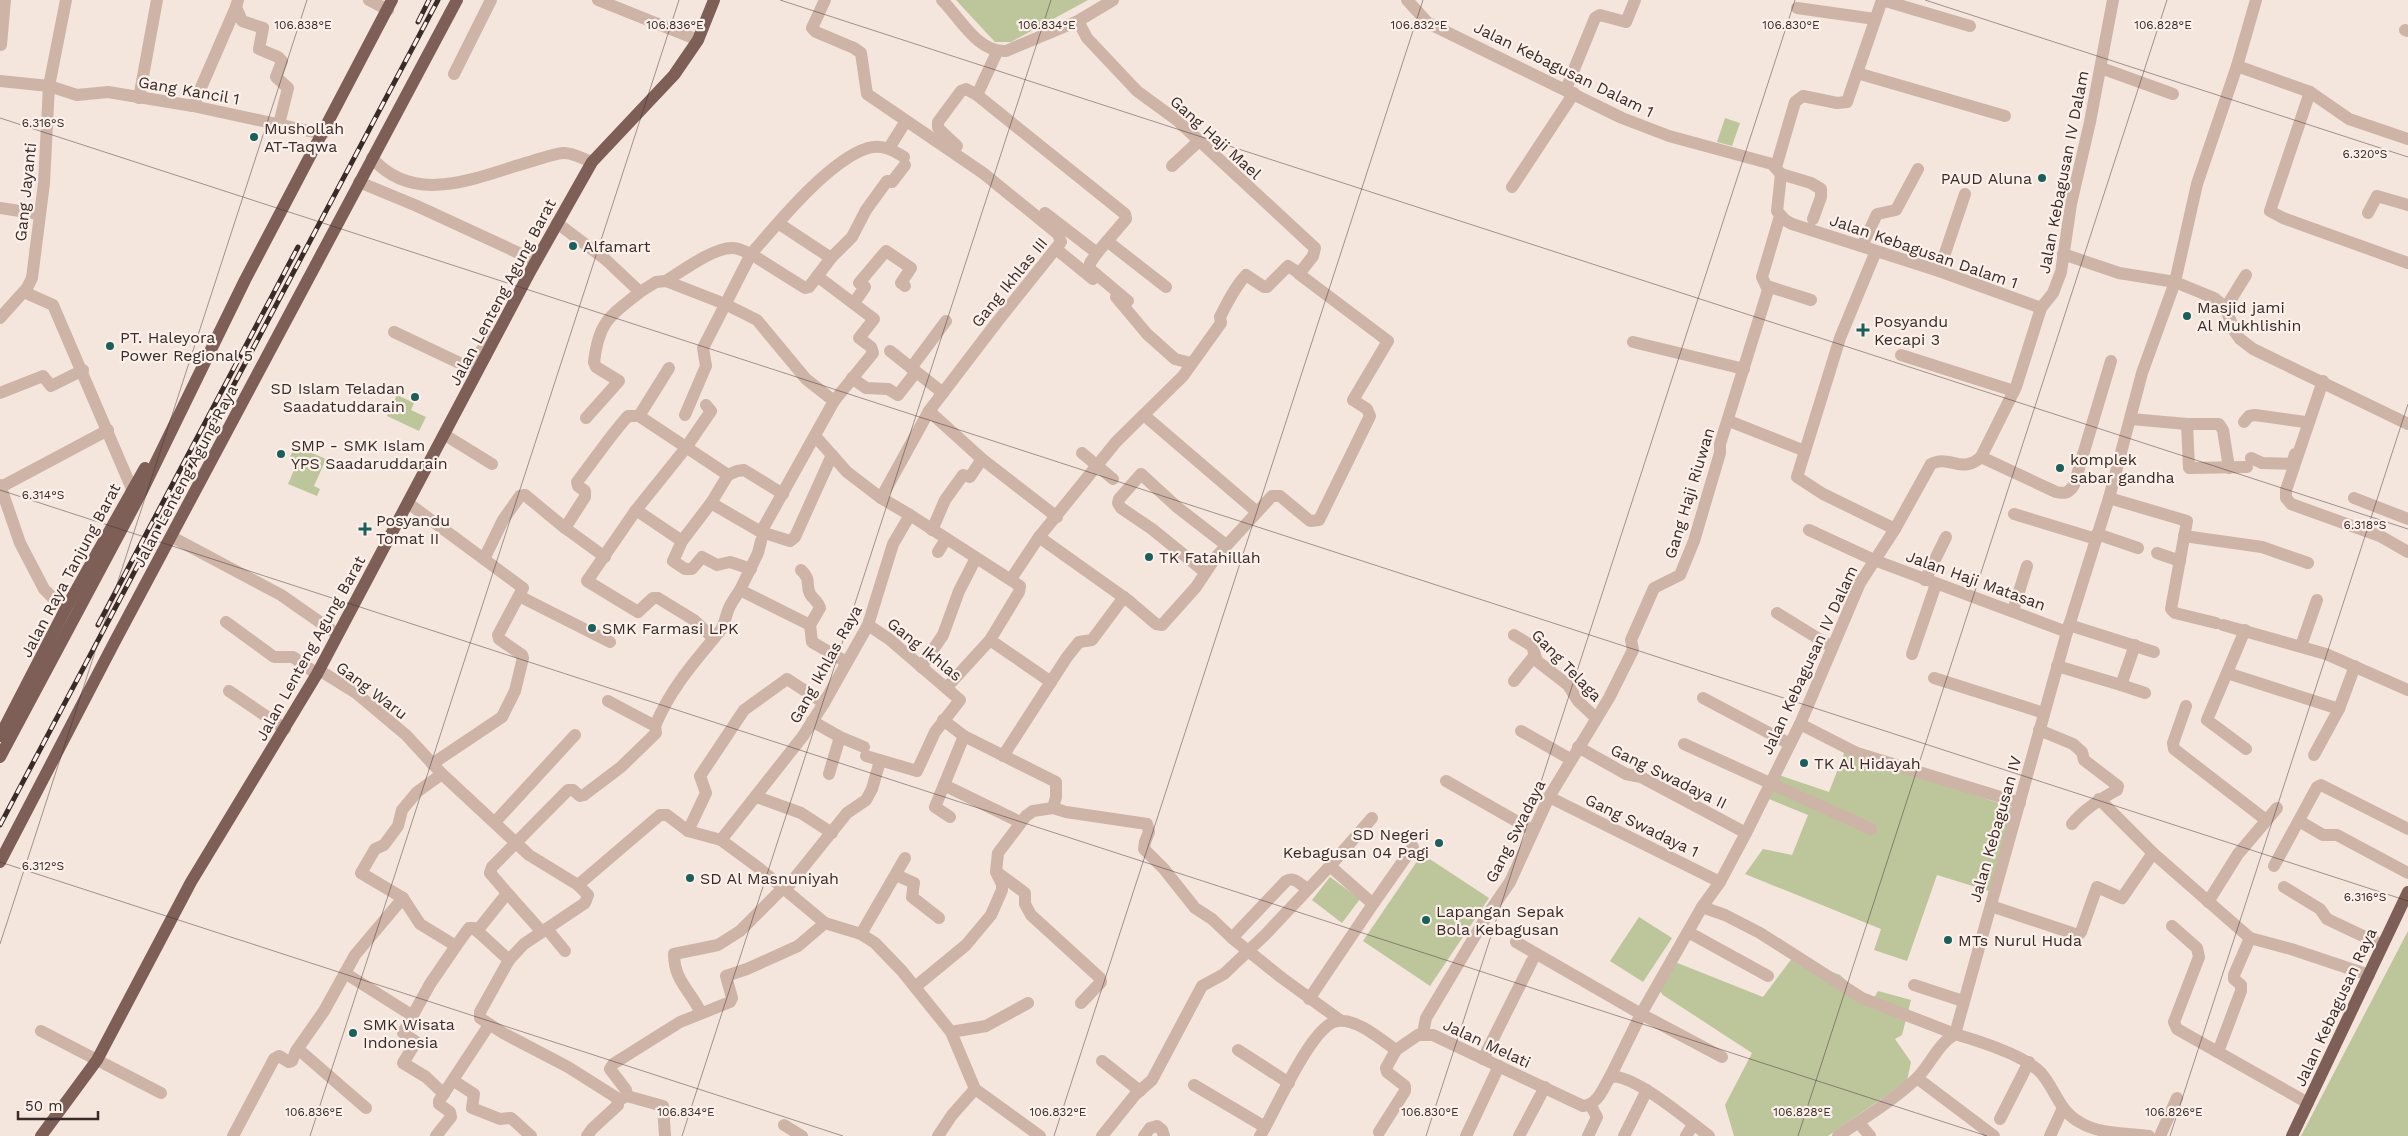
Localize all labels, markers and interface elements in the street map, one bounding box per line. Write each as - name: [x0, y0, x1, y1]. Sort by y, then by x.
- text: 106.838°E: [274, 18, 332, 32]
- text: 106.836°E: [646, 18, 704, 32]
- text: 106.834°E: [1018, 18, 1076, 32]
- text: 106.832°E: [1391, 18, 1448, 32]
- street label: Jalan Kebagusan Dalam 1: [1471, 18, 1657, 121]
- text: 106.830°E: [1762, 18, 1820, 32]
- text: 106.828°E: [2134, 18, 2192, 32]
- street label: Jalan Kebagusan IV Dalam: [2034, 69, 2093, 275]
- street label: Gang Kancil 1: [137, 72, 241, 109]
- street label: Gang Haji Mael: [1166, 92, 1265, 183]
- text: 6.316°S: [22, 116, 64, 130]
- place label: Mushollah AT-Taqwa: [264, 119, 344, 156]
- marker: Mushollah AT-Taqwa: [248, 131, 260, 143]
- street label: Gang Jayanti: [11, 142, 40, 242]
- text: 6.320°S: [2342, 147, 2388, 161]
- place label: PAUD Aluna: [1941, 169, 2032, 188]
- marker: PAUD Aluna: [2036, 172, 2048, 184]
- street label: Jalan Lenteng Agung Barat: [445, 195, 560, 389]
- street label: Jalan Kebagusan Dalam 1: [1827, 210, 2020, 293]
- street label: Gang Ikhlas III: [967, 234, 1051, 331]
- place label: Alfamart: [583, 237, 651, 256]
- marker: Alfamart: [567, 240, 579, 252]
- place label: Masjid jami Al Mukhlishin: [2197, 298, 2301, 335]
- marker: Masjid jami Al Mukhlishin: [2181, 310, 2193, 322]
- place label: Posyandu Kecapi 3: [1874, 312, 1948, 349]
- marker: Posyandu Kecapi 3: [1856, 323, 1870, 337]
- place label: PT. Haleyora Power Regional 5: [120, 328, 253, 365]
- marker: PT. Haleyora Power Regional 5: [104, 340, 116, 352]
- place label: SD Islam Teladan Saadatuddarain: [270, 379, 405, 416]
- street label: Jalan Lenteng Agung Raya: [129, 382, 242, 571]
- marker: SD Islam Teladan Saadatuddarain: [409, 391, 421, 403]
- street label: Gang Haji Riuwan: [1661, 425, 1718, 561]
- place label: SMP - SMK Islam YPS Saadaruddarain: [291, 436, 448, 473]
- marker: SMP - SMK Islam YPS Saadaruddarain: [275, 448, 287, 460]
- place label: komplek sabar gandha: [2070, 450, 2175, 487]
- marker: komplek sabar gandha: [2054, 462, 2066, 474]
- street label: Jalan Raya Tanjung Barat: [16, 480, 125, 661]
- text: 6.314°S: [22, 488, 64, 502]
- place label: Posyandu Tomat II: [376, 511, 450, 548]
- text: 6.318°S: [2344, 518, 2386, 532]
- marker: Posyandu Tomat II: [358, 522, 372, 536]
- street label: Jalan Haji Matasan: [1903, 546, 2048, 615]
- place label: TK Fatahillah: [1159, 548, 1261, 567]
- marker: TK Fatahillah: [1143, 551, 1155, 563]
- street label: Jalan Lenteng Agung Barat: [252, 552, 369, 744]
- street label: Jalan Kebagusan IV Dalam: [1757, 563, 1862, 758]
- street label: Gang Ikhlas Raya: [785, 602, 866, 727]
- street label: Gang Ikhlas: [884, 614, 966, 685]
- place label: SMK Farmasi LPK: [602, 619, 739, 638]
- marker: SMK Farmasi LPK: [586, 622, 598, 634]
- street label: Gang Telaga: [1528, 625, 1606, 705]
- street label: Gang Waru: [332, 657, 411, 723]
- street label: Gang Swadaya II: [1607, 740, 1730, 813]
- place label: TK Al Hidayah: [1814, 754, 1921, 773]
- street label: Jalan Kebagusan IV: [1965, 754, 2026, 905]
- marker: TK Al Hidayah: [1798, 757, 1810, 769]
- street label: Gang Swadaya: [1481, 777, 1550, 886]
- street label: Gang Swadaya 1: [1582, 790, 1702, 861]
- place label: SD Negeri Kebagusan 04 Pagi: [1283, 825, 1429, 862]
- marker: SD Negeri Kebagusan 04 Pagi: [1433, 837, 1445, 849]
- text: 6.312°S: [22, 859, 64, 873]
- place label: SD Al Masnuniyah: [700, 869, 839, 888]
- marker: SD Al Masnuniyah: [684, 872, 696, 884]
- text: 6.316°S: [2344, 890, 2386, 904]
- place label: Lapangan Sepak Bola Kebagusan: [1436, 902, 1564, 939]
- marker: Lapangan Sepak Bola Kebagusan: [1420, 914, 1432, 926]
- street label: Jalan Kebagusan Raya: [2290, 925, 2381, 1090]
- place label: MTs Nurul Huda: [1958, 931, 2082, 950]
- marker: MTs Nurul Huda: [1942, 934, 1954, 946]
- place label: SMK Wisata Indonesia: [363, 1015, 455, 1052]
- street label: Jalan Melati: [1440, 1015, 1534, 1072]
- marker: SMK Wisata Indonesia: [347, 1027, 359, 1039]
- scale bar: [18, 1088, 98, 1120]
- text: 50 m: [25, 1097, 62, 1115]
- text: 106.836°E: [285, 1105, 343, 1119]
- text: 106.834°E: [657, 1105, 715, 1119]
- text: 106.832°E: [1030, 1105, 1087, 1119]
- text: 106.830°E: [1401, 1105, 1459, 1119]
- text: 106.828°E: [1773, 1105, 1831, 1119]
- text: 106.826°E: [2145, 1105, 2203, 1119]

